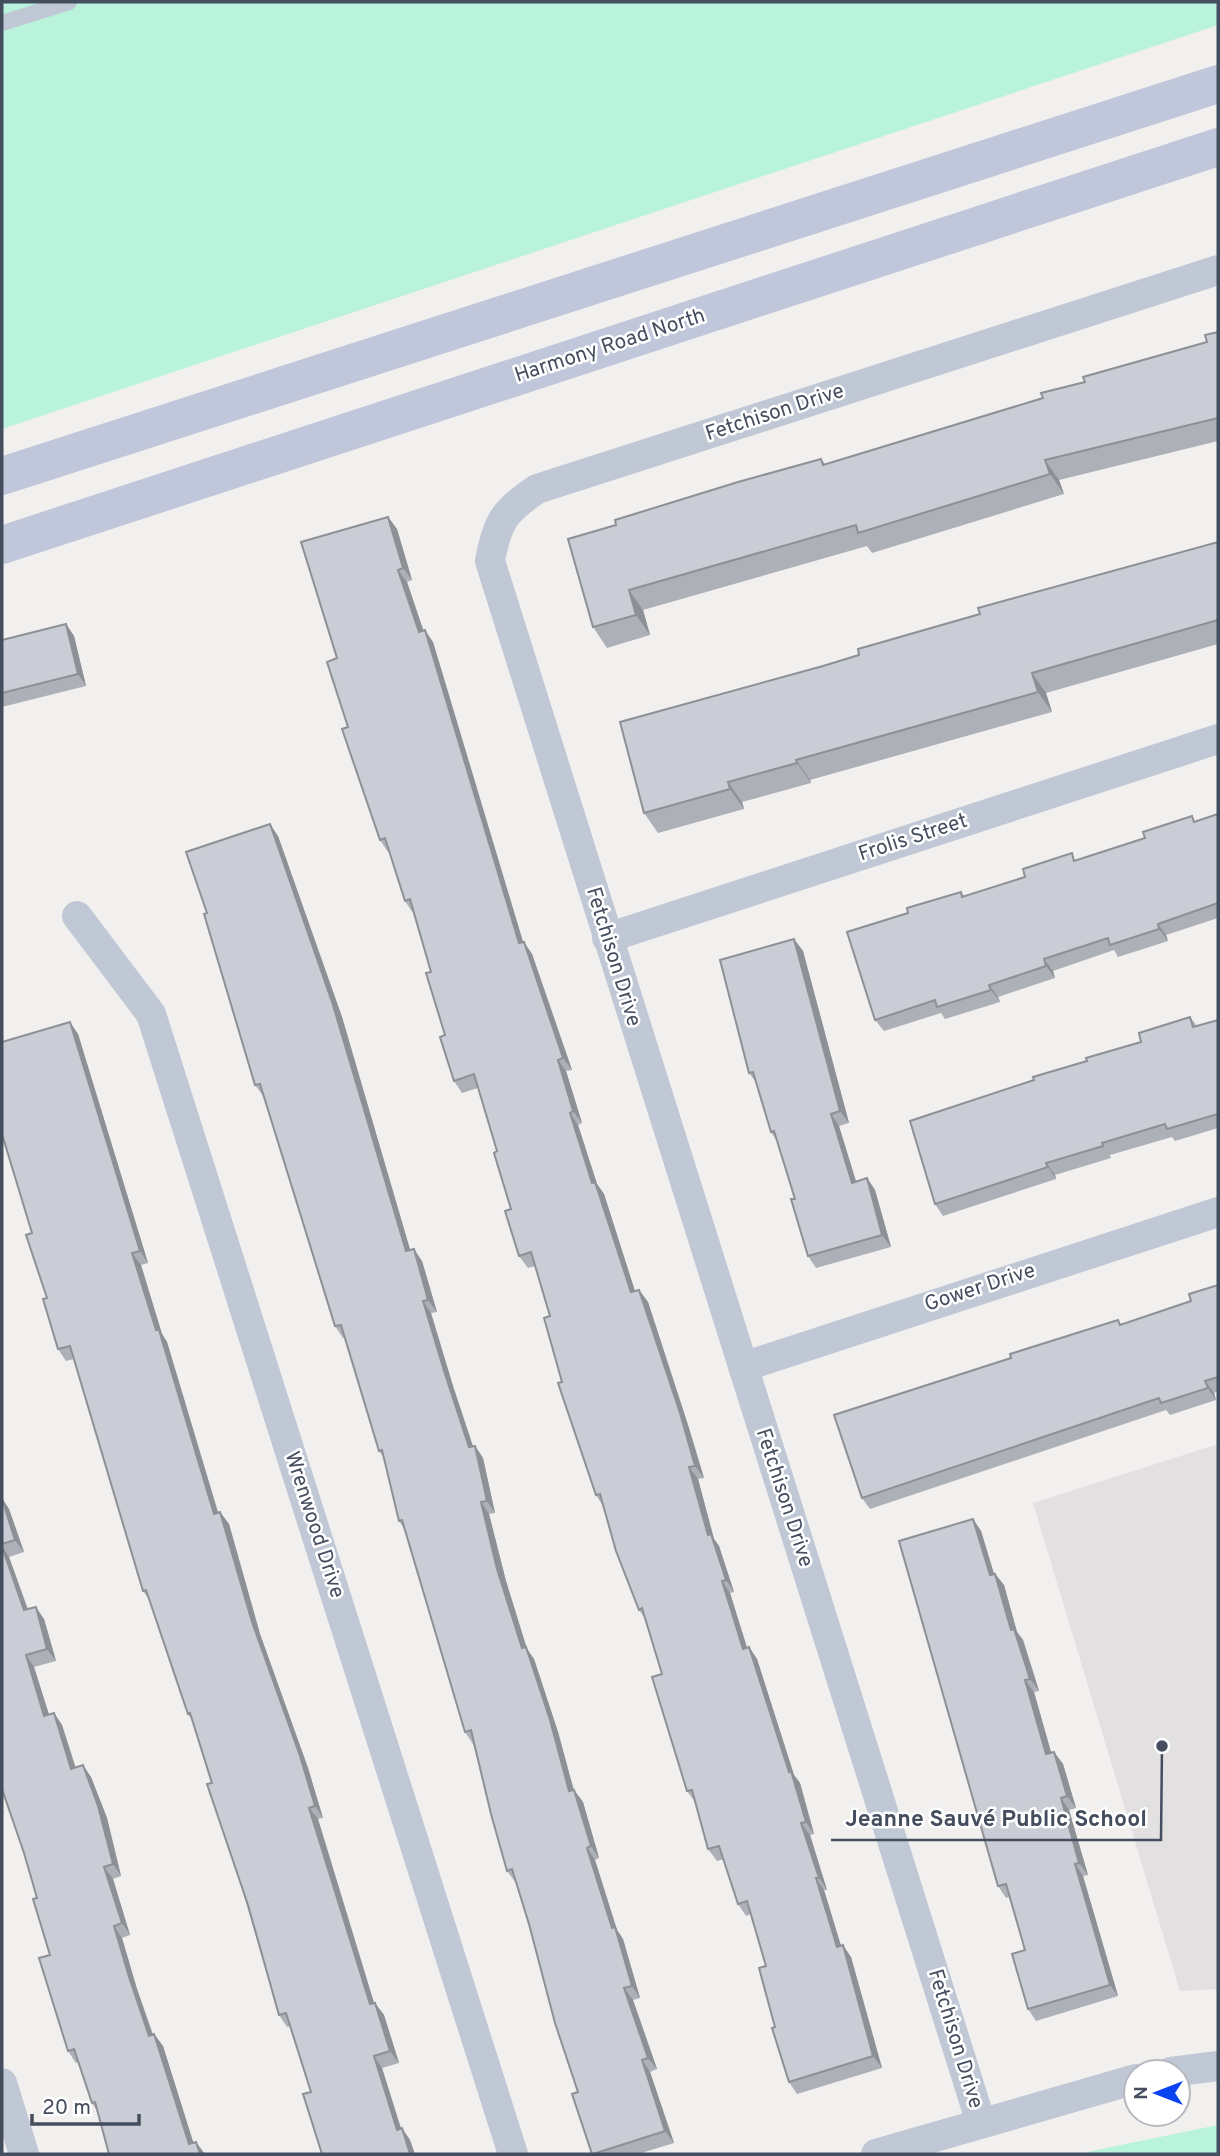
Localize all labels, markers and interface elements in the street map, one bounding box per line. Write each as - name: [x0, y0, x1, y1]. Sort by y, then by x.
- street label: Harmony Road North: [511, 302, 709, 390]
- street label: Fetchison Drive: [702, 378, 848, 448]
- street label: Frolis Street: [855, 808, 971, 868]
- street label: Fetchison Drive: [579, 884, 647, 1030]
- street label: Gower Drive: [921, 1257, 1039, 1319]
- street label: Fetchison Drive: [749, 1425, 819, 1571]
- street label: Wrenwood Drive: [278, 1448, 350, 1602]
- callout: Jeanne Sauvé Public School: [831, 1796, 1161, 1840]
- text: Jeanne Sauvé Public School: [845, 1806, 1147, 1835]
- street label: Fetchison Drive: [921, 1966, 989, 2112]
- north arrow: [1122, 2058, 1192, 2128]
- scale bar: [32, 2082, 138, 2126]
- text: N: [1130, 2086, 1154, 2100]
- text: 20 m: [42, 2095, 91, 2122]

